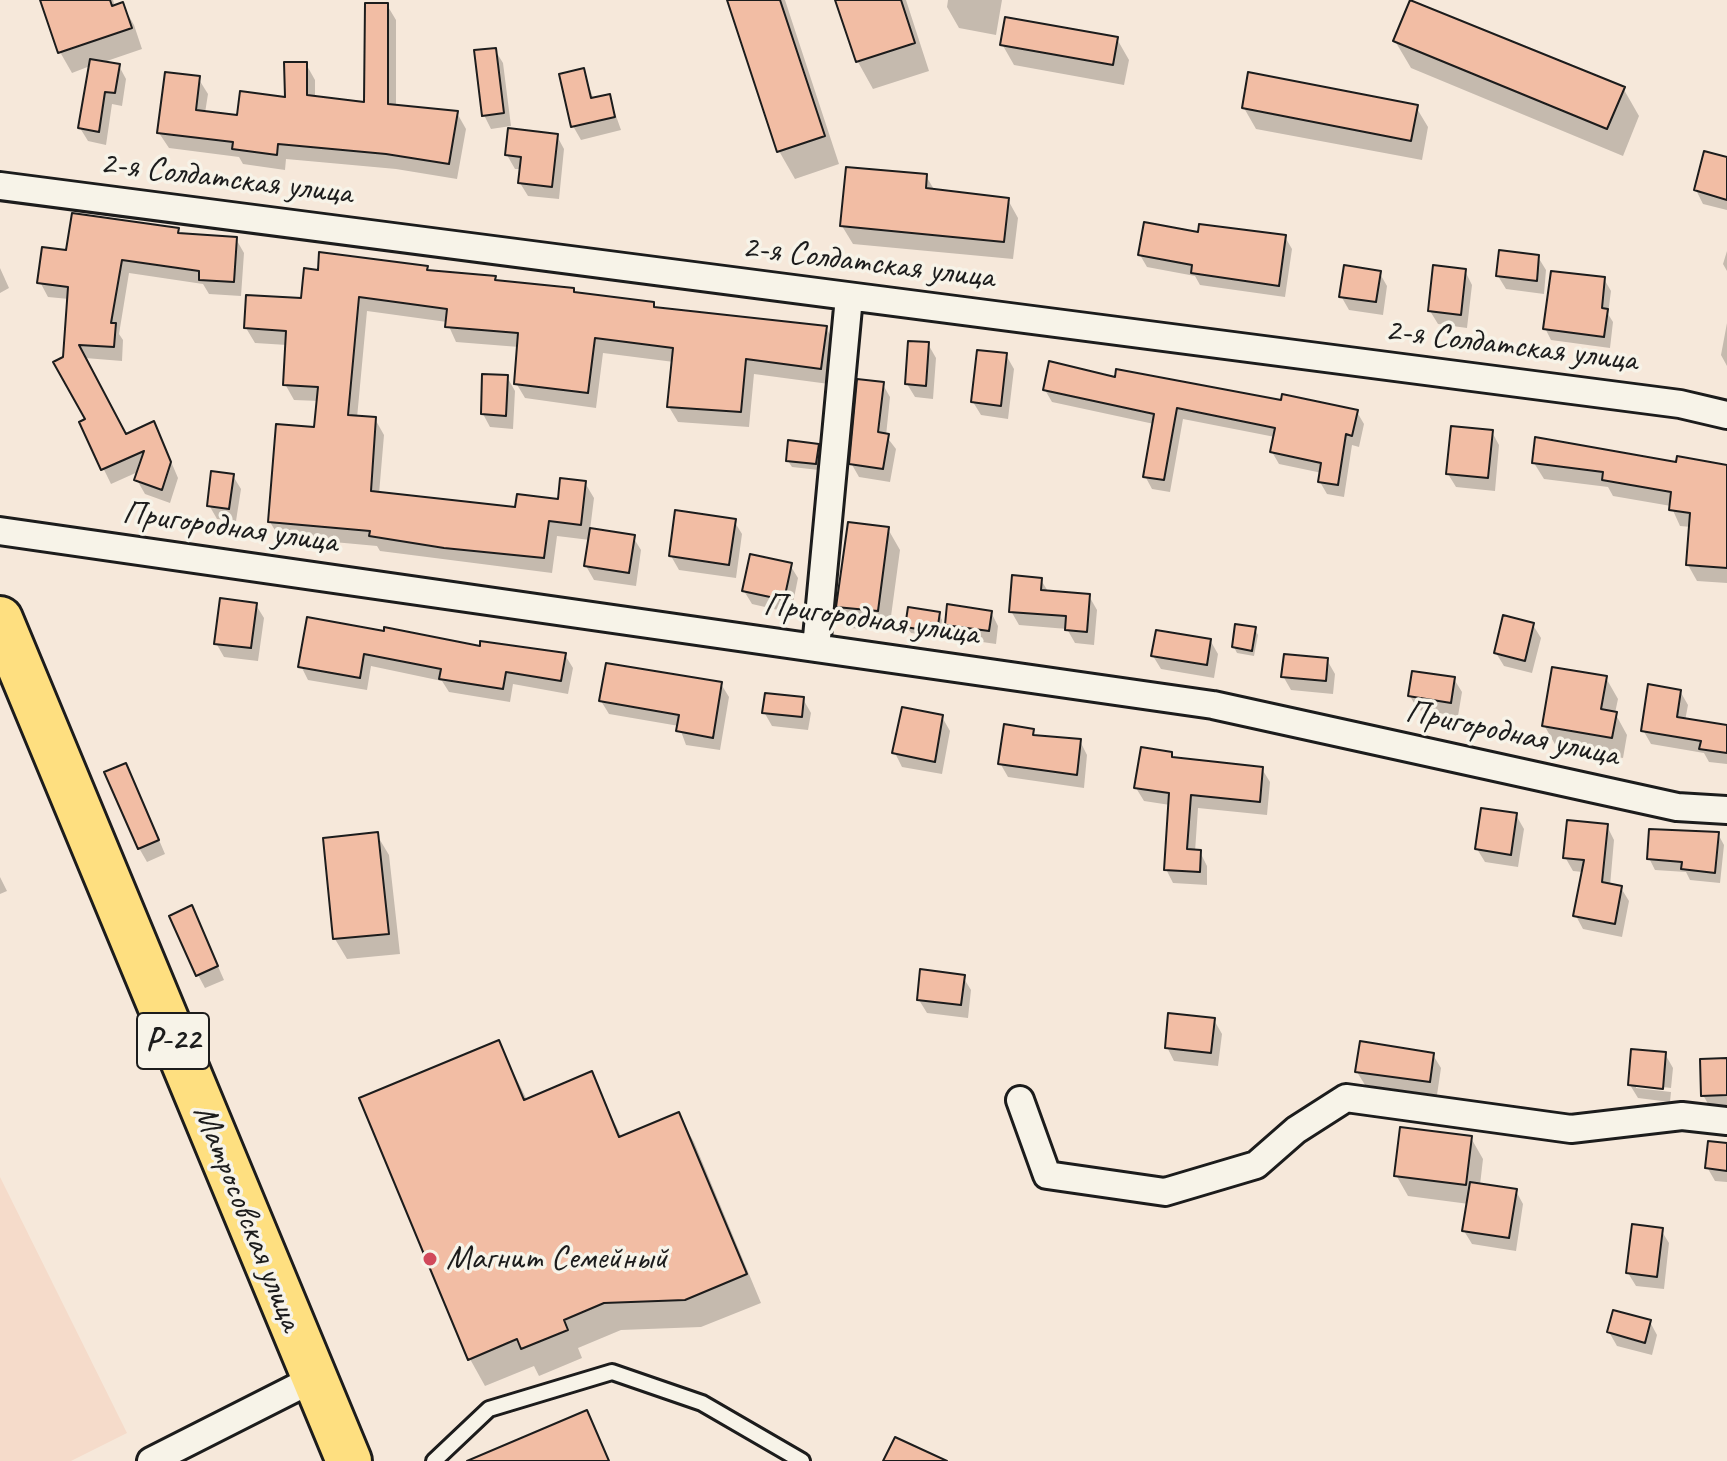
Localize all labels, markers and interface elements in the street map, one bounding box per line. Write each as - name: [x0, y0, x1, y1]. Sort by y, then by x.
- street label: 2-я Солдатская улица: [98, 143, 354, 215]
- street label: 2-я Солдатская улица: [740, 227, 996, 299]
- street label: 2-я Солдатская улица: [1383, 310, 1639, 382]
- street label: Пригородная улица: [120, 493, 340, 563]
- street label: Пригородная улица: [761, 585, 981, 655]
- street label: Пригородная улица: [1402, 692, 1622, 776]
- road number: Р-22: [137, 1013, 209, 1069]
- street label: Матросовская улица: [183, 1099, 311, 1337]
- place label: Магнит Семейный: [446, 1239, 667, 1279]
- marker: Магнит Семейный: [421, 1250, 439, 1268]

